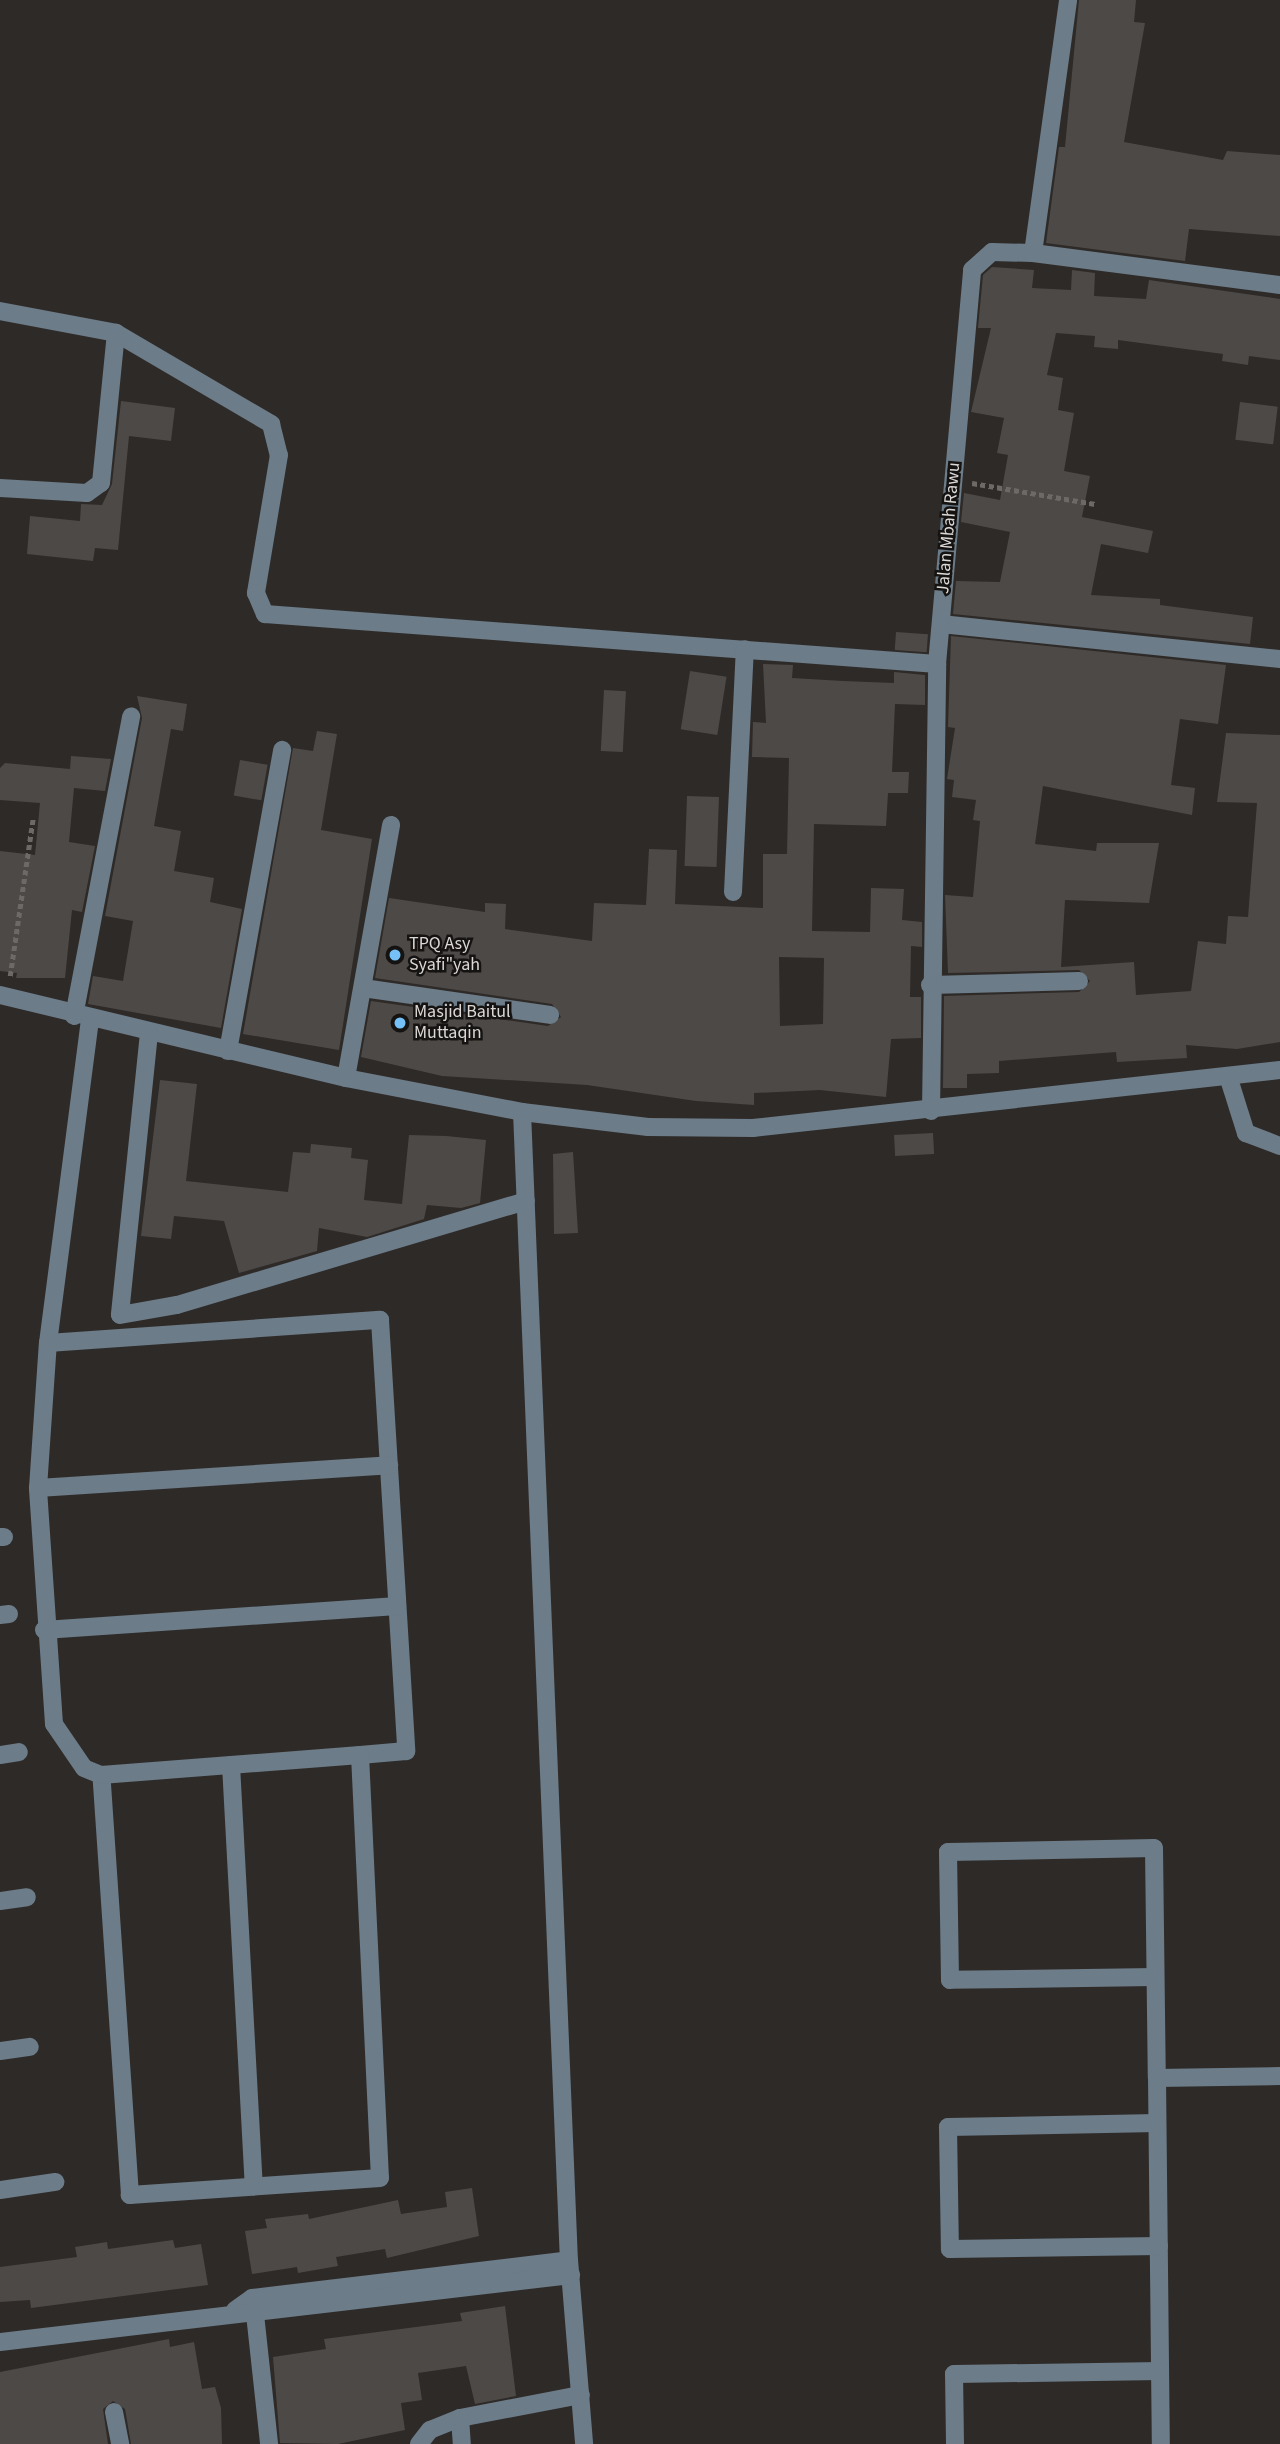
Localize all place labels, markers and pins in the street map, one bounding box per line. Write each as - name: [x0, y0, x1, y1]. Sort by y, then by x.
- place label: TPQ Asy Syafi"yah: [409, 934, 480, 976]
- marker: TPQ Asy Syafi"yah: [387, 947, 403, 963]
- place label: Masjid Baitul Muttaqin: [414, 1002, 511, 1044]
- marker: Masjid Baitul Muttaqin: [392, 1015, 408, 1031]

